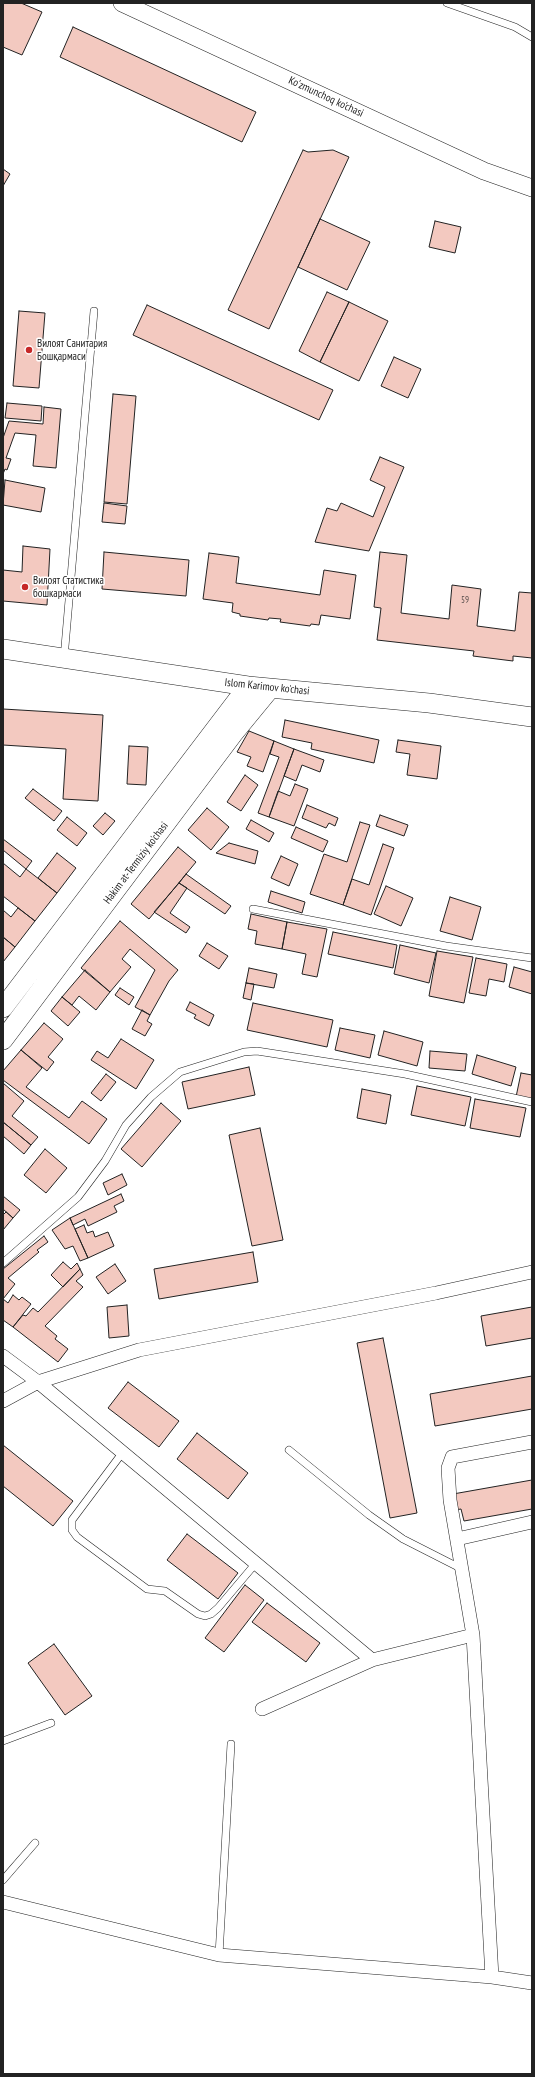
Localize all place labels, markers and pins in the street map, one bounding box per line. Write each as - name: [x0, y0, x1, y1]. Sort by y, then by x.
- place label: Вилоят Санитария Бошқармаси: [37, 337, 107, 363]
- marker: Вилоят Санитария Бошқармаси: [24, 345, 34, 355]
- place label: Вилоят Статистика бошкармаси: [33, 574, 104, 600]
- marker: Вилоят Статистика бошкармаси: [20, 582, 30, 592]

